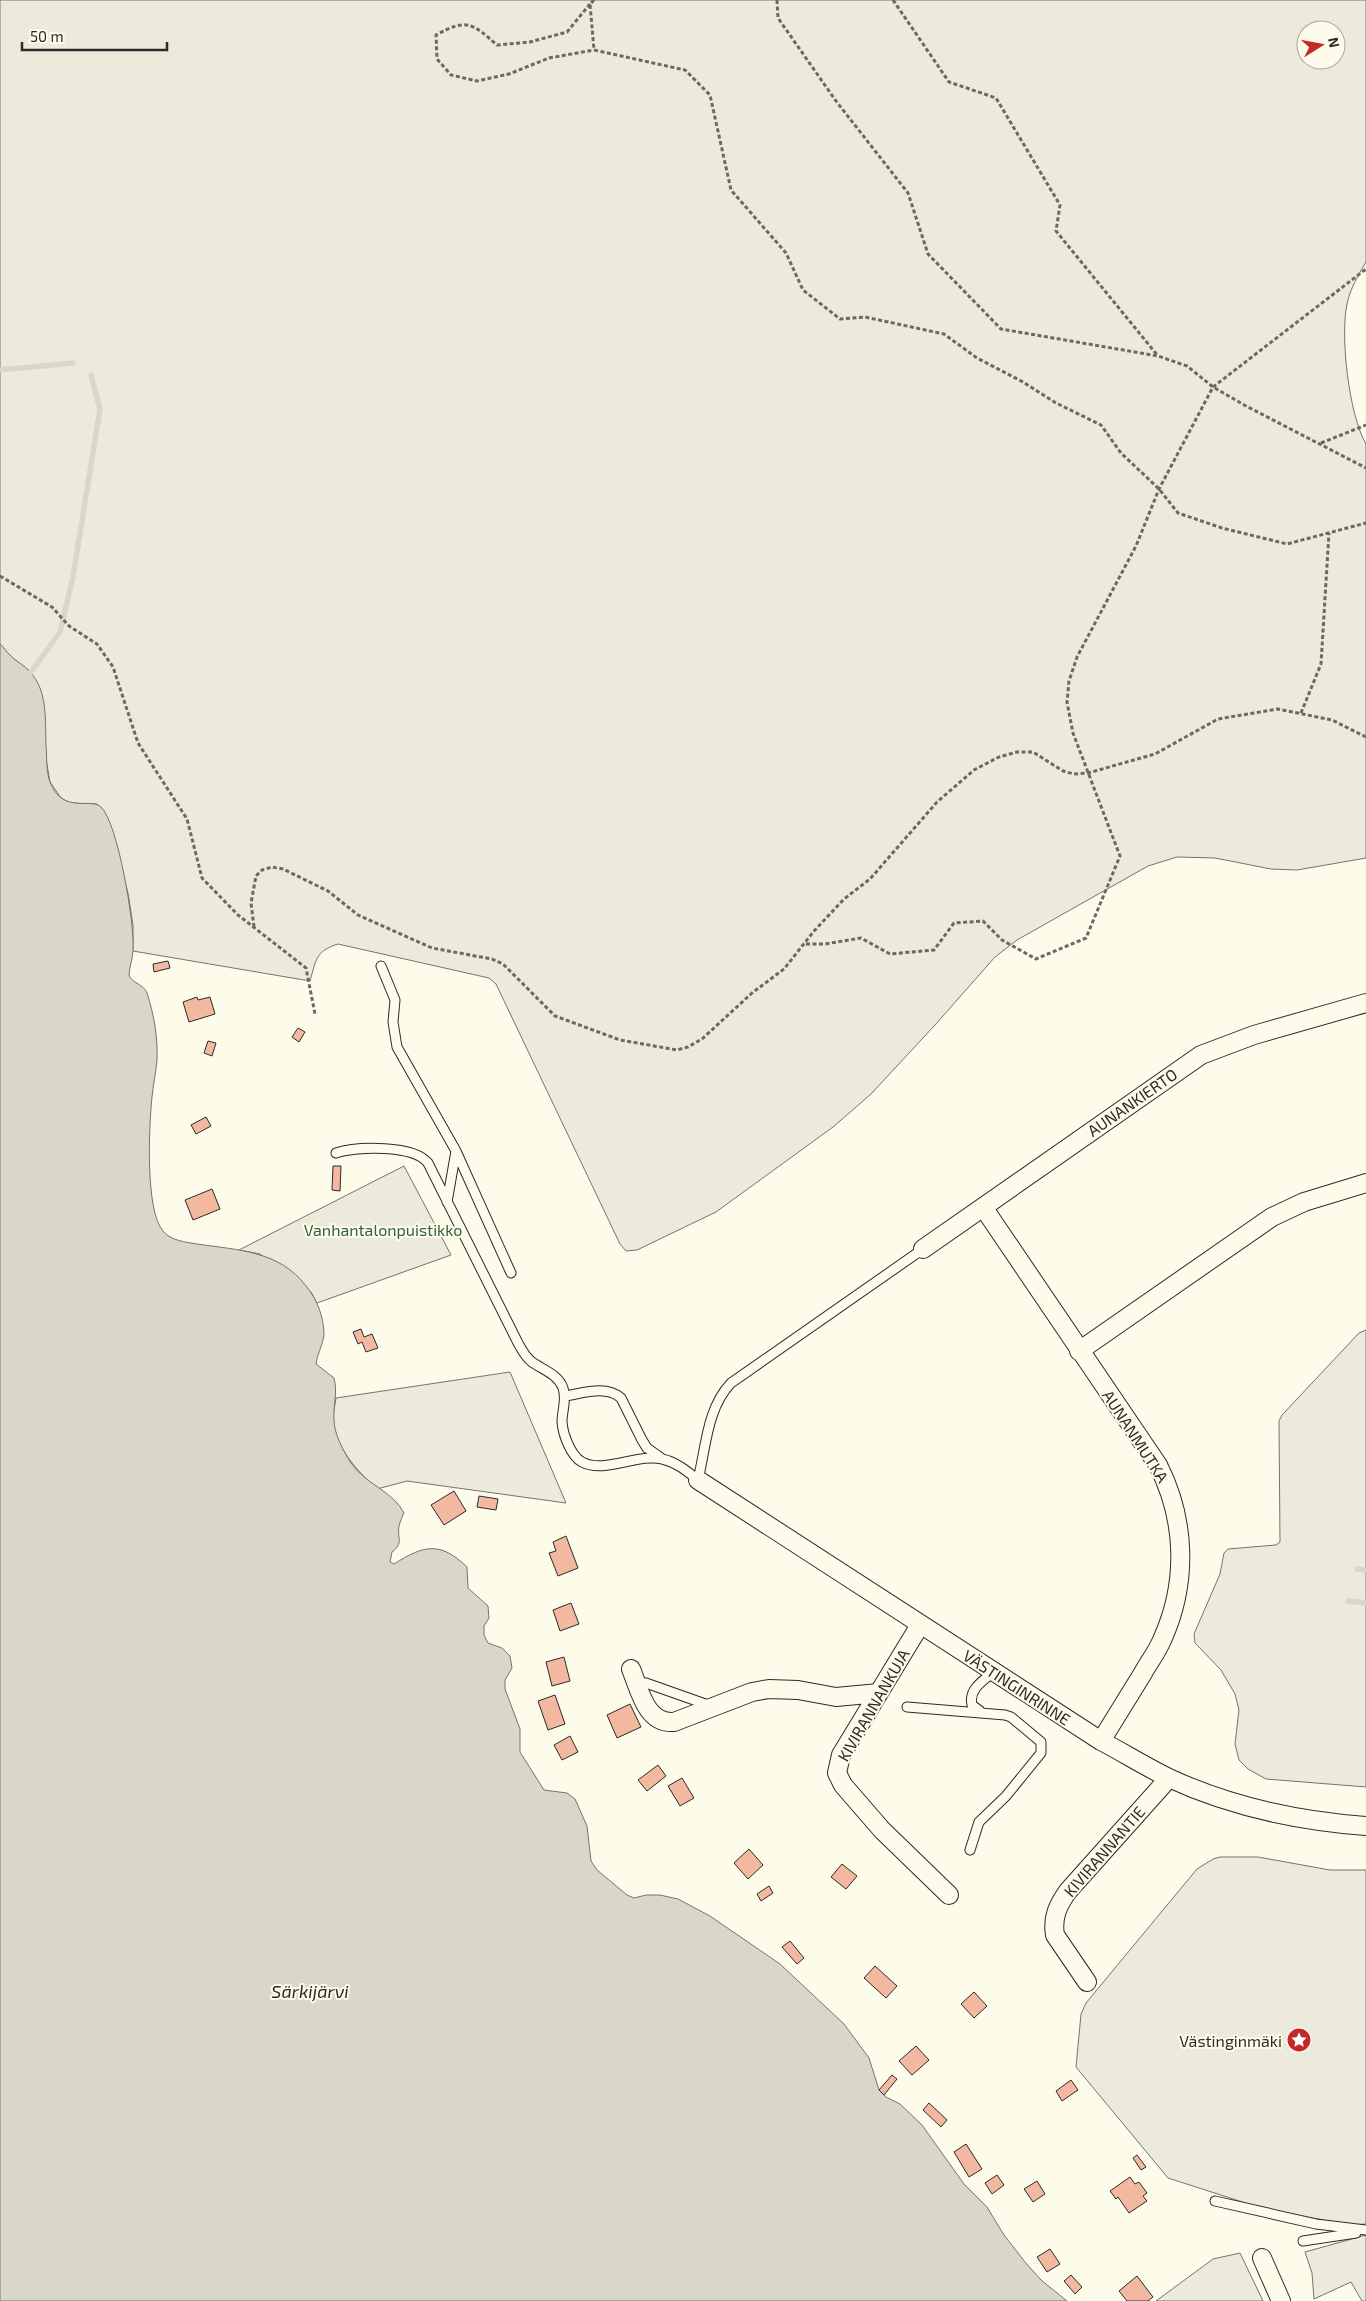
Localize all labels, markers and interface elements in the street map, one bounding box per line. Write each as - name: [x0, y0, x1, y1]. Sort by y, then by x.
- scale bar: [22, 20, 168, 52]
- north arrow: [1296, 20, 1346, 70]
- text: 50 m: [30, 27, 64, 45]
- text: N: [1325, 36, 1344, 49]
- street label: AUNANKIERTO: [1083, 1064, 1181, 1140]
- park label: Vanhantalonpuistikko: [304, 1220, 462, 1239]
- street label: AUNANMUTKA: [1099, 1386, 1173, 1486]
- street label: KIVIRANNANKUJA: [833, 1645, 913, 1764]
- street label: VÄSTINGINRINNE: [960, 1645, 1074, 1729]
- street label: KIVIRANNANTIE: [1060, 1802, 1148, 1900]
- water label: Särkijärvi: [271, 1980, 349, 2002]
- place icon: Västinginmäki: [1286, 2027, 1312, 2053]
- place label: Västinginmäki: [1179, 2031, 1282, 2050]

